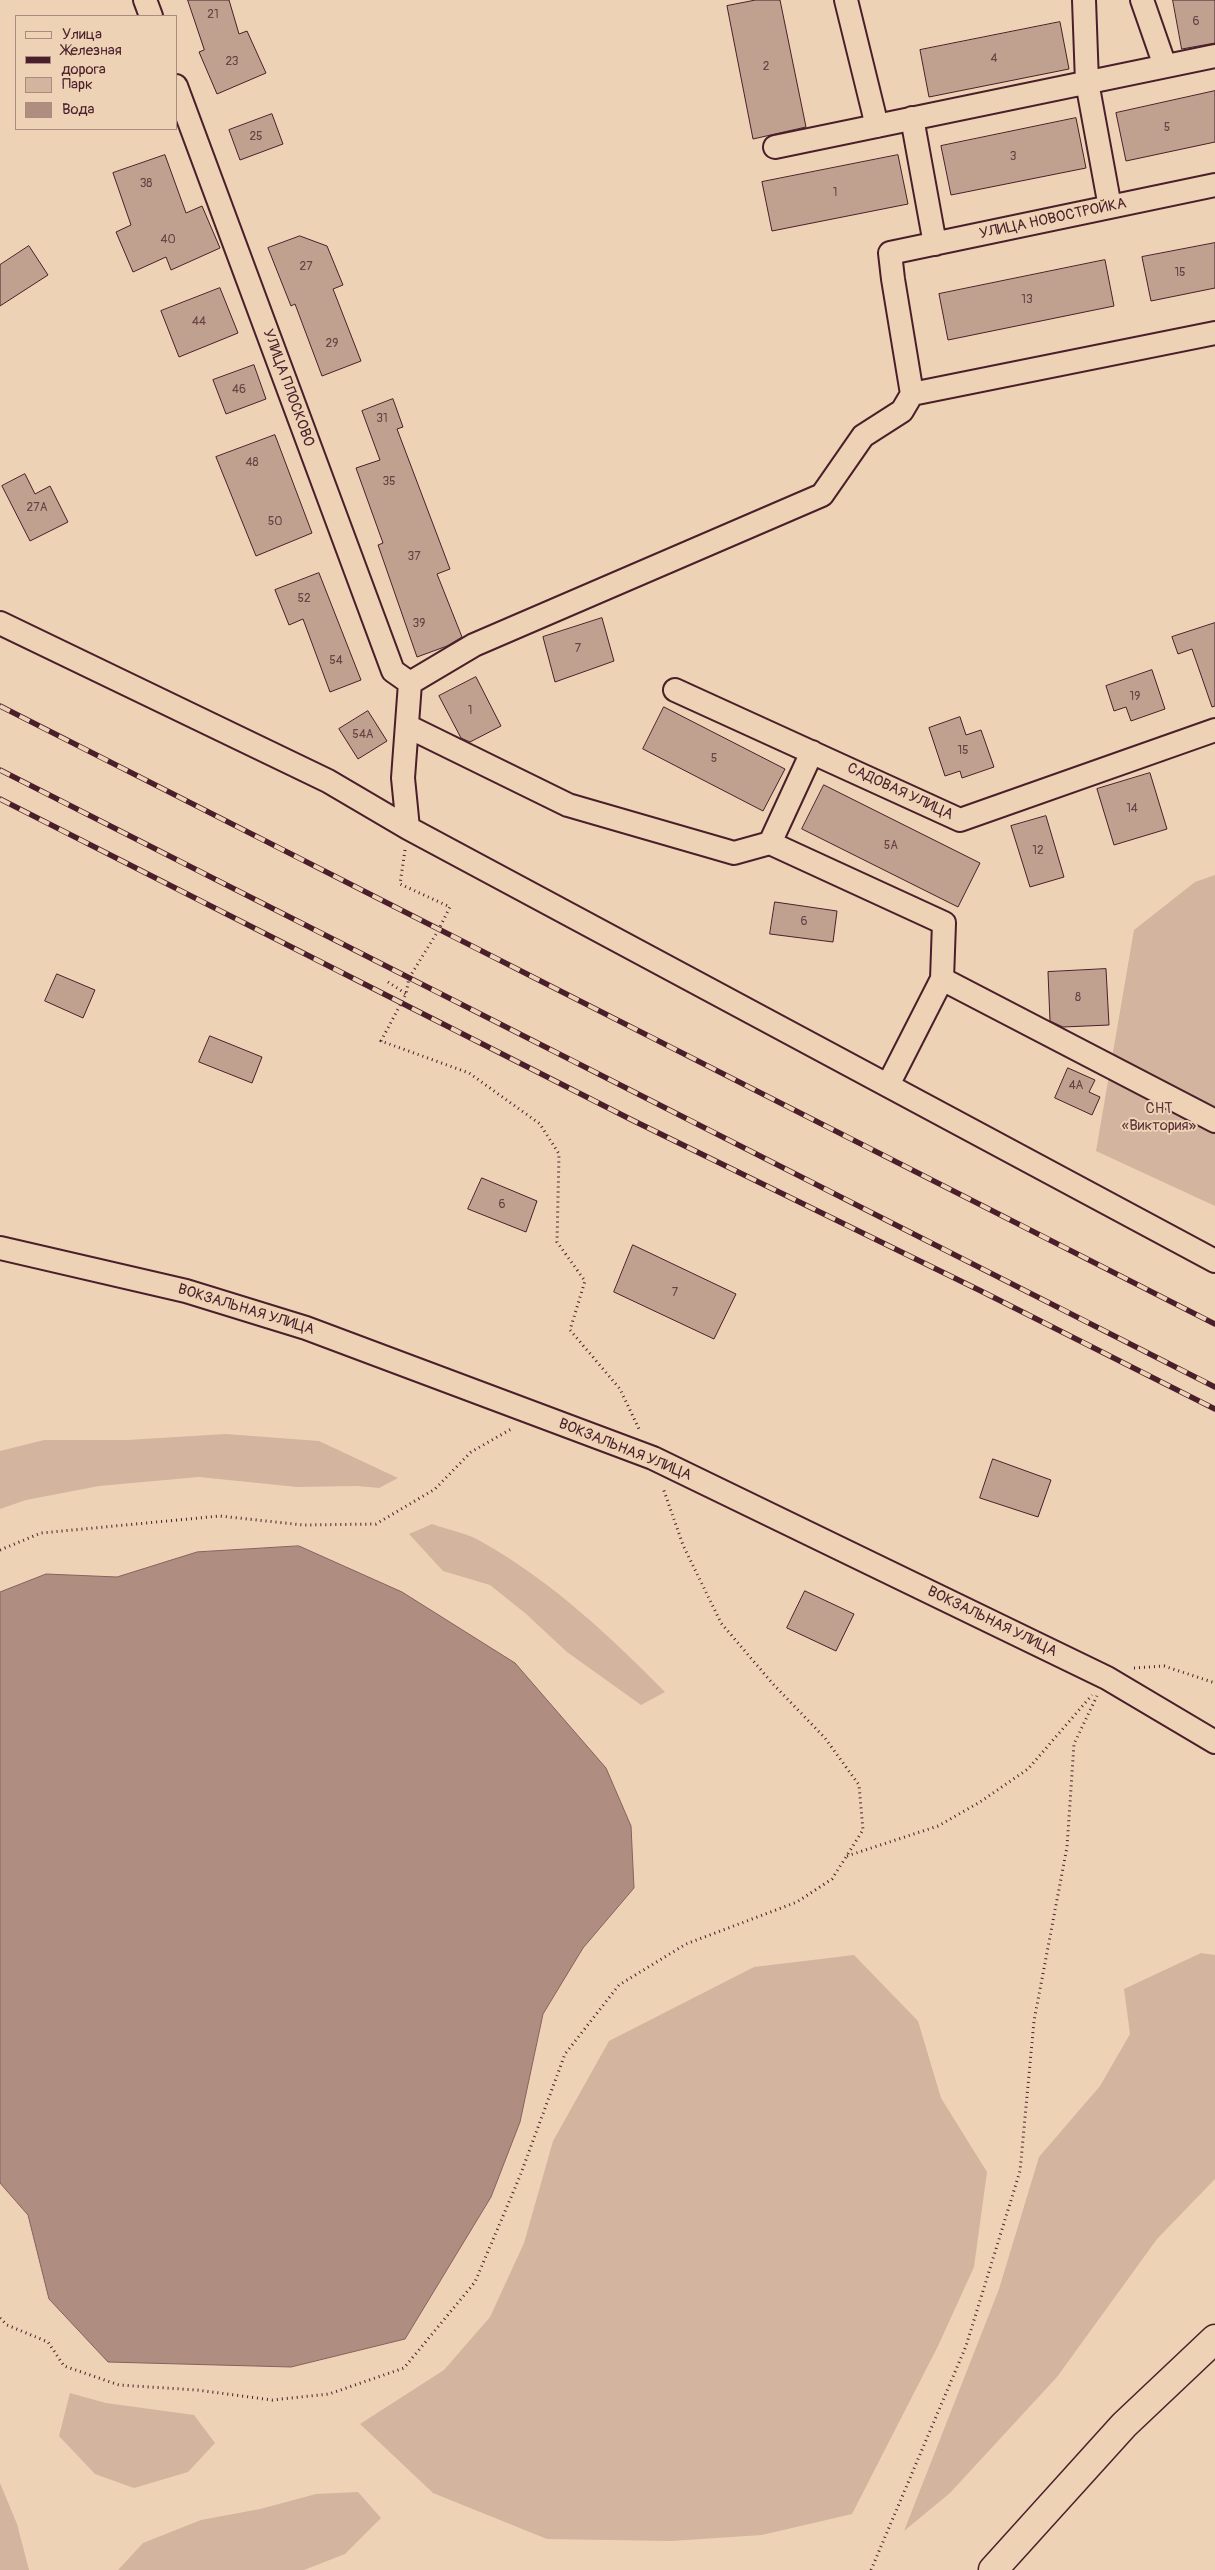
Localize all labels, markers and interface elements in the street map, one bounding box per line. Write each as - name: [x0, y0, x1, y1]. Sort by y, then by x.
- house number: 21: [207, 8, 219, 22]
- legend: [15, 15, 178, 130]
- house number: 6: [1193, 15, 1199, 29]
- text: Улица: [62, 25, 102, 44]
- text: Железная дорога: [61, 41, 122, 79]
- house number: 4: [991, 52, 997, 66]
- house number: 23: [225, 55, 239, 69]
- house number: 2: [763, 60, 769, 74]
- text: Парк: [62, 75, 93, 94]
- text: Вода: [62, 100, 95, 119]
- house number: 5: [1164, 121, 1170, 135]
- house number: 25: [249, 130, 263, 144]
- house number: 3: [1010, 150, 1016, 164]
- house number: 38: [140, 177, 152, 191]
- house number: 1: [833, 186, 837, 200]
- street label: УЛИЦА НОВОСТРОЙКА: [978, 195, 1128, 243]
- house number: 40: [160, 233, 176, 247]
- house number: 27: [299, 260, 313, 274]
- house number: 15: [1174, 266, 1186, 280]
- house number: 13: [1021, 293, 1033, 307]
- house number: 44: [192, 315, 206, 329]
- street label: УЛИЦА ПЛОСКОВО: [258, 327, 318, 449]
- house number: 29: [326, 337, 338, 351]
- house number: 46: [232, 383, 246, 397]
- house number: 31: [376, 412, 388, 426]
- house number: 48: [245, 456, 259, 470]
- house number: 35: [382, 475, 396, 489]
- house number: 27А: [27, 501, 47, 515]
- house number: 50: [268, 515, 282, 529]
- house number: 37: [407, 550, 421, 564]
- house number: 52: [297, 592, 311, 606]
- house number: 39: [413, 617, 425, 631]
- house number: 7: [575, 642, 581, 656]
- house number: 54: [329, 654, 343, 668]
- house number: 19: [1130, 690, 1140, 704]
- house number: 1: [468, 704, 472, 718]
- house number: 54А: [352, 728, 374, 742]
- house number: 15: [957, 744, 969, 758]
- house number: 5: [711, 752, 717, 766]
- street label: САДОВАЯ УЛИЦА: [844, 760, 956, 824]
- house number: 14: [1126, 802, 1138, 816]
- house number: 5А: [884, 839, 898, 853]
- house number: 12: [1032, 844, 1044, 858]
- house number: 6: [801, 915, 807, 929]
- house number: 8: [1075, 991, 1081, 1005]
- house number: 4А: [1069, 1079, 1083, 1093]
- park label: СНТ «Виктория»: [1122, 1100, 1196, 1135]
- house number: 6: [499, 1198, 505, 1212]
- street label: ВОКЗАЛЬНАЯ УЛИЦА: [176, 1281, 316, 1339]
- house number: 7: [672, 1286, 678, 1300]
- street label: ВОКЗАЛЬНАЯ УЛИЦА: [556, 1415, 694, 1485]
- street label: ВОКЗАЛЬНАЯ УЛИЦА: [924, 1583, 1060, 1661]

